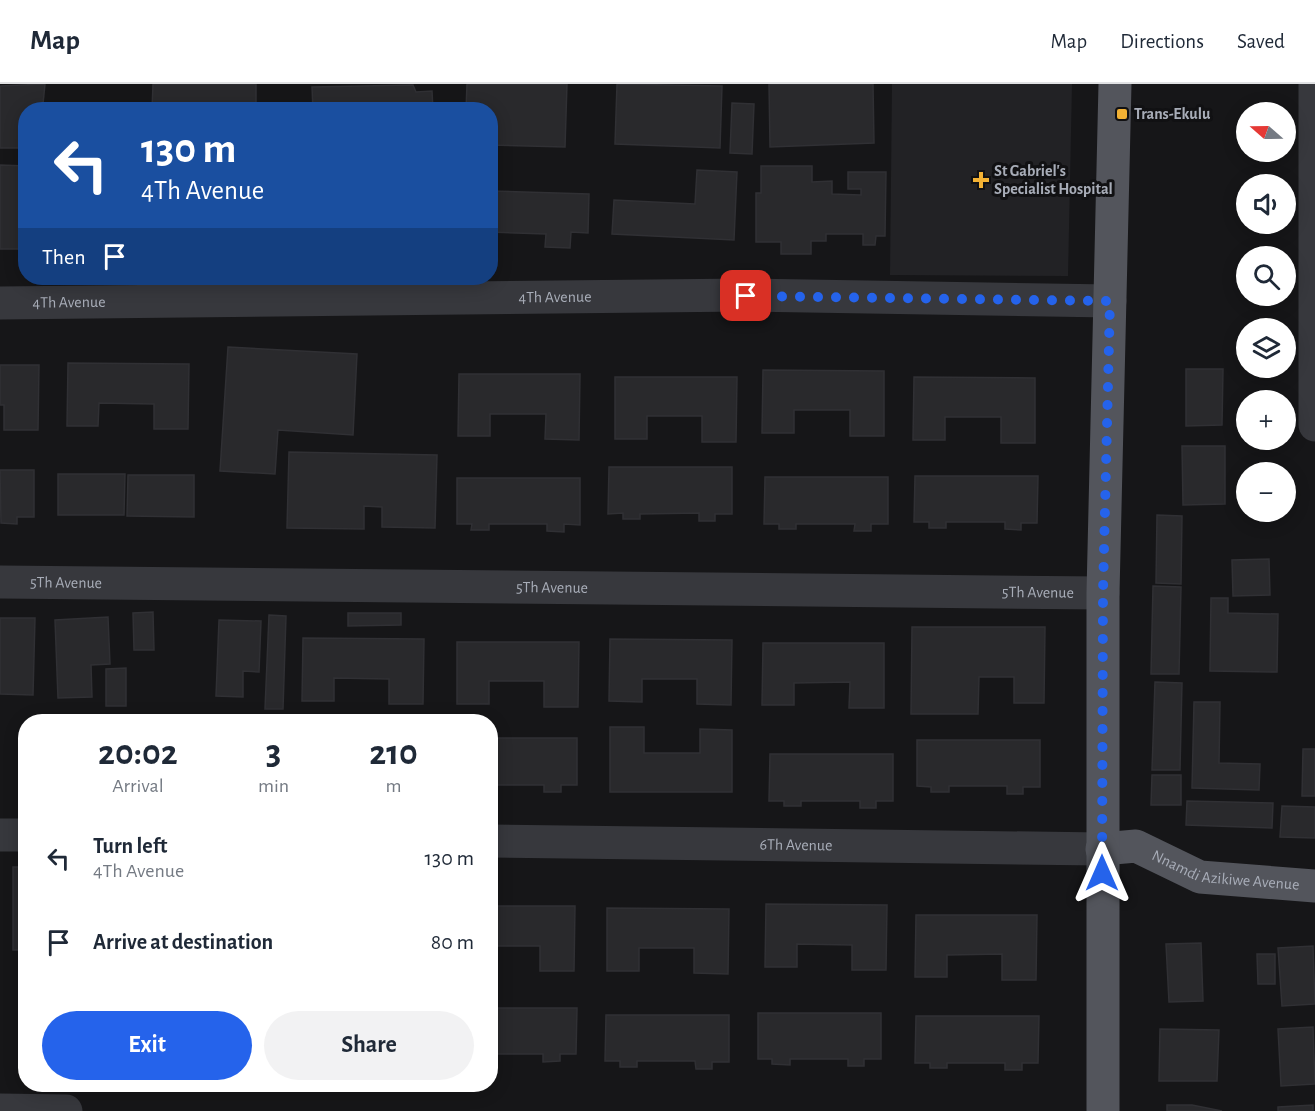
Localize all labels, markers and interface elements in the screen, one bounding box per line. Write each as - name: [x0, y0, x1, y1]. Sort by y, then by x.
- text: Map: [30, 27, 80, 55]
- text: Map: [1051, 31, 1087, 52]
- text: Directions: [1120, 31, 1204, 52]
- text: Saved: [1237, 31, 1285, 52]
- north arrow: [1236, 102, 1296, 162]
- map controls: [1236, 102, 1296, 522]
- place label: Trans-Ekulu: [1134, 106, 1211, 122]
- marker: Trans-Ekulu: [1115, 107, 1129, 121]
- icon: left: [42, 126, 120, 204]
- text: 130 m: [141, 128, 236, 170]
- place label: St Gabriel's Specialist Hospital: [994, 163, 1113, 197]
- marker: St Gabriel's Specialist Hospital: [972, 171, 990, 189]
- button: sound: [1236, 174, 1296, 234]
- text: 4Th Avenue: [141, 177, 264, 204]
- icon: arrive: [98, 240, 131, 273]
- text: Then: [42, 246, 86, 268]
- button: search: [1236, 246, 1296, 306]
- pin: [720, 270, 771, 321]
- icon: arrive: [729, 279, 762, 312]
- street label: 4Th Avenue: [518, 289, 592, 305]
- street label: 4Th Avenue: [32, 294, 106, 311]
- button: layers: [1236, 318, 1296, 378]
- button: +: [1236, 390, 1296, 450]
- button: −: [1236, 462, 1296, 522]
- street label: 5Th Avenue: [30, 574, 102, 591]
- street label: 5Th Avenue: [516, 579, 588, 596]
- street label: 5Th Avenue: [1002, 584, 1074, 601]
- text: 20:02: [98, 735, 178, 771]
- text: 3: [266, 735, 281, 771]
- text: 210: [369, 735, 418, 771]
- text: Arrival: [112, 776, 164, 796]
- text: min: [258, 776, 289, 796]
- text: m: [386, 776, 402, 796]
- text: Turn left: [93, 835, 167, 857]
- street label: 6Th Avenue: [759, 837, 833, 853]
- position arrow: [1070, 841, 1134, 905]
- icon: left: [42, 842, 75, 875]
- text: 130 m: [425, 847, 474, 869]
- street label: Nnamdi Azikiwe Avenue: [1149, 847, 1300, 893]
- text: 4Th Avenue: [93, 861, 184, 881]
- icon: arrive: [42, 926, 75, 959]
- text: Arrive at destination: [93, 931, 273, 953]
- text: 80 m: [431, 931, 474, 953]
- button: Exit: [42, 1011, 252, 1080]
- button: Share: [264, 1011, 474, 1080]

